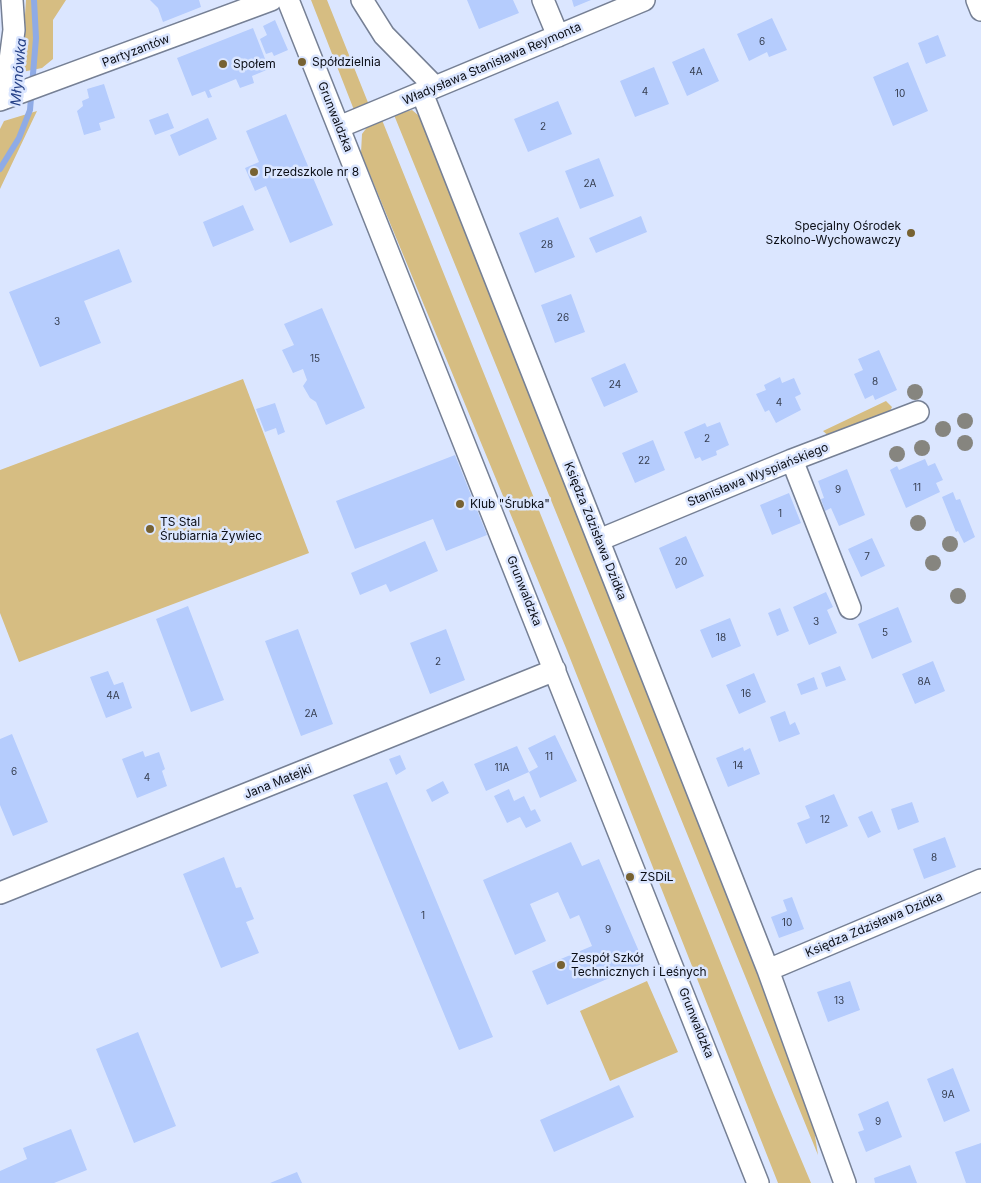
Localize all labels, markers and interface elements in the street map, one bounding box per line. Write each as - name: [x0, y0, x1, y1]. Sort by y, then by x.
- street label: Władysława Stanisława Reymonta: [401, 20, 583, 108]
- street label: Partyzantów: [100, 32, 172, 70]
- house number: 6: [759, 36, 765, 48]
- water label: Młynówka: [8, 37, 30, 107]
- place label: Spółdzielnia: [312, 55, 381, 69]
- marker: Spółdzielnia: [296, 56, 308, 68]
- place label: Społem: [233, 57, 276, 71]
- marker: Społem: [217, 58, 229, 70]
- house number: 4A: [689, 66, 703, 78]
- street label: Grunwaldzka: [314, 80, 356, 154]
- house number: 4: [642, 86, 648, 98]
- house number: 10: [895, 88, 905, 100]
- house number: 2: [540, 121, 546, 133]
- place label: Przedszkole nr 8: [264, 165, 359, 179]
- marker: Przedszkole nr 8: [248, 166, 260, 178]
- house number: 2A: [584, 178, 596, 190]
- place label: Specjalny Ośrodek Szkolno-Wychowawczy: [766, 219, 901, 247]
- marker: Specjalny Ośrodek Szkolno-Wychowawczy: [905, 227, 917, 239]
- house number: 28: [541, 239, 553, 251]
- house number: 26: [557, 312, 569, 324]
- house number: 3: [54, 316, 60, 328]
- house number: 15: [310, 353, 320, 365]
- house number: 8: [872, 376, 878, 388]
- house number: 24: [609, 379, 621, 391]
- house number: 4: [776, 397, 782, 409]
- house number: 2: [704, 433, 710, 445]
- street label: Stanisława Wyspiańskiego: [685, 440, 831, 510]
- house number: 22: [638, 455, 650, 467]
- street label: Księdza Zdzisława Dzidka: [561, 460, 629, 602]
- house number: 11: [913, 482, 921, 494]
- house number: 9: [835, 484, 841, 496]
- place label: Klub "Śrubka": [470, 497, 550, 511]
- marker: Klub "Śrubka": [454, 498, 466, 510]
- house number: 1: [778, 508, 782, 520]
- place label: TS Stal Śrubiarnia Żywiec: [160, 515, 262, 543]
- marker: TS Stal Śrubiarnia Żywiec: [144, 523, 156, 535]
- house number: 7: [864, 551, 870, 563]
- street label: Grunwaldzka: [503, 554, 545, 628]
- house number: 20: [675, 556, 687, 568]
- house number: 3: [813, 616, 819, 628]
- house number: 5: [882, 627, 888, 639]
- house number: 18: [716, 632, 726, 644]
- house number: 2: [435, 656, 441, 668]
- house number: 8A: [917, 676, 931, 688]
- house number: 16: [741, 688, 751, 700]
- house number: 4A: [106, 690, 120, 702]
- house number: 2A: [305, 708, 317, 720]
- house number: 11: [545, 751, 553, 763]
- house number: 14: [733, 760, 743, 772]
- street label: Jana Matejki: [242, 762, 314, 802]
- house number: 11A: [494, 762, 510, 774]
- house number: 6: [11, 766, 17, 778]
- house number: 4: [144, 772, 150, 784]
- house number: 12: [820, 814, 830, 826]
- house number: 8: [931, 852, 937, 864]
- place label: ZSDiL: [640, 870, 674, 884]
- marker: ZSDiL: [624, 871, 636, 883]
- street label: Księdza Zdzisława Dzidka: [803, 890, 945, 960]
- house number: 1: [421, 910, 425, 922]
- house number: 10: [782, 917, 792, 929]
- house number: 9: [605, 924, 611, 936]
- place label: Zespół Szkół Technicznych i Leśnych: [571, 951, 707, 979]
- marker: Zespół Szkół Technicznych i Leśnych: [555, 959, 567, 971]
- street label: Grunwaldzka: [675, 986, 717, 1060]
- house number: 13: [834, 995, 844, 1007]
- house number: 9A: [941, 1089, 955, 1101]
- house number: 9: [875, 1116, 881, 1128]

